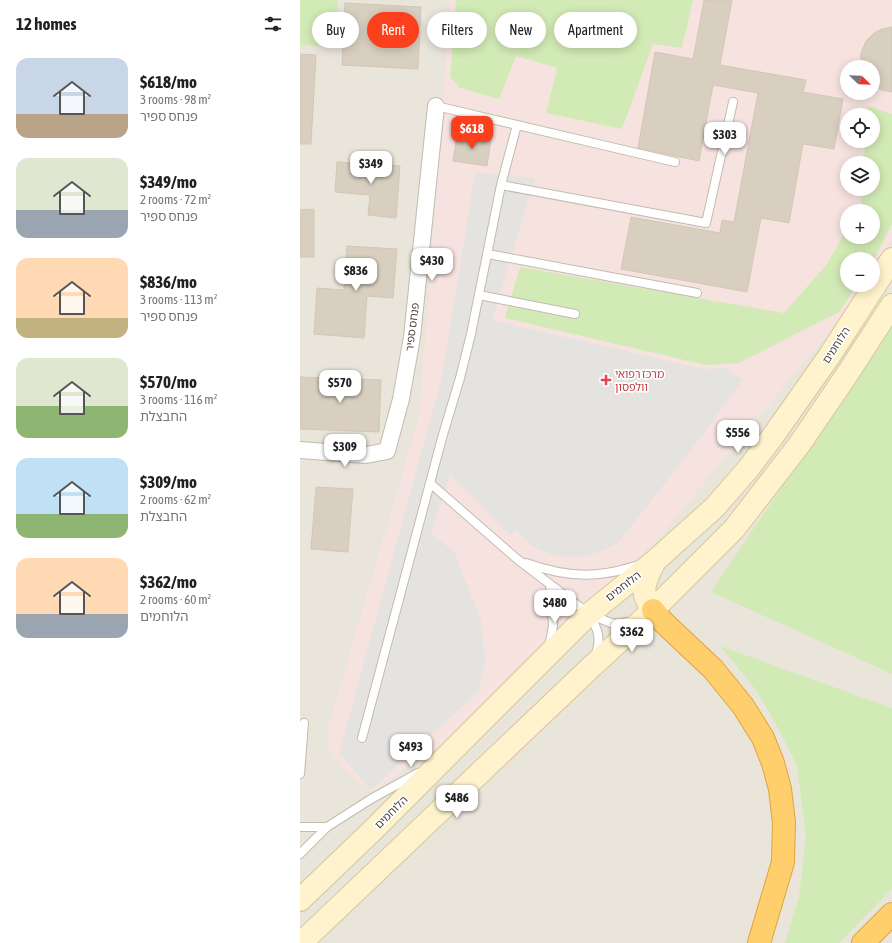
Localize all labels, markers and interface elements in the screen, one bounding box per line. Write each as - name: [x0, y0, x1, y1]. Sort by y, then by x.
- chip: Buy: [312, 12, 359, 48]
- chip: Rent: [367, 12, 419, 48]
- chip: Filters: [427, 12, 487, 48]
- chip: New: [495, 12, 546, 48]
- chip: Apartment: [554, 12, 637, 48]
- icon: filters: [262, 13, 284, 35]
- text: 12 homes: [16, 14, 77, 34]
- north arrow: [840, 60, 880, 100]
- map controls: [840, 60, 880, 292]
- text: $618/mo: [140, 72, 197, 92]
- icon: home: [48, 74, 96, 122]
- text: 3 rooms · 98 m²: [140, 92, 211, 107]
- button: locate: [840, 108, 880, 148]
- text: פנחס ספיר: [140, 109, 198, 124]
- pin: $618: [448, 116, 496, 150]
- text: $618: [460, 121, 484, 136]
- pin: $303: [701, 122, 749, 156]
- text: $303: [713, 127, 737, 142]
- pin: $349: [347, 151, 395, 185]
- text: $349: [359, 156, 383, 171]
- button: layers: [840, 156, 880, 196]
- text: $349/mo: [140, 172, 197, 192]
- icon: home: [48, 174, 96, 222]
- text: 2 rooms · 72 m²: [140, 192, 211, 207]
- button: +: [840, 204, 880, 244]
- text: פנחס ספיר: [140, 209, 198, 224]
- pin: $430: [408, 248, 456, 282]
- button: −: [840, 252, 880, 292]
- text: $430: [420, 253, 444, 268]
- pin: $836: [332, 258, 380, 292]
- text: $836: [344, 263, 368, 278]
- text: $836/mo: [140, 272, 197, 292]
- icon: home: [48, 274, 96, 322]
- text: 3 rooms · 113 m²: [140, 292, 217, 307]
- street label: פנחס ספיר: [403, 302, 421, 352]
- text: פנחס ספיר: [140, 309, 198, 324]
- street label: הלוחמים: [820, 324, 852, 365]
- place label: מרכז רפואי וולפסון: [615, 368, 664, 393]
- pin: $570: [316, 370, 364, 404]
- text: $570/mo: [140, 372, 197, 392]
- icon: home: [48, 374, 96, 422]
- marker: מרכז רפואי וולפסון: [600, 374, 612, 386]
- text: $570: [328, 375, 352, 390]
- text: 3 rooms · 116 m²: [140, 392, 217, 407]
- text: החבצלת: [140, 409, 187, 424]
- pin: $556: [714, 420, 762, 454]
- text: $556: [726, 425, 750, 440]
- pin: $309: [321, 434, 369, 468]
- text: $309: [333, 439, 357, 454]
- text: $309/mo: [140, 472, 197, 492]
- icon: home: [48, 474, 96, 522]
- text: 2 rooms · 62 m²: [140, 492, 211, 507]
- text: החבצלת: [140, 509, 187, 524]
- street label: הלוחמים: [603, 569, 643, 603]
- text: $362/mo: [140, 572, 197, 592]
- icon: home: [48, 574, 96, 622]
- pin: $480: [531, 590, 579, 624]
- text: 2 rooms · 60 m²: [140, 592, 211, 607]
- text: $480: [543, 595, 567, 610]
- text: הלוחמים: [140, 609, 188, 624]
- pin: $362: [608, 619, 656, 653]
- text: $362: [620, 624, 644, 639]
- pin: $493: [387, 734, 435, 768]
- text: $493: [399, 739, 423, 754]
- pin: $486: [433, 785, 481, 819]
- text: $486: [445, 790, 469, 805]
- street label: הלוחמים: [372, 793, 410, 831]

